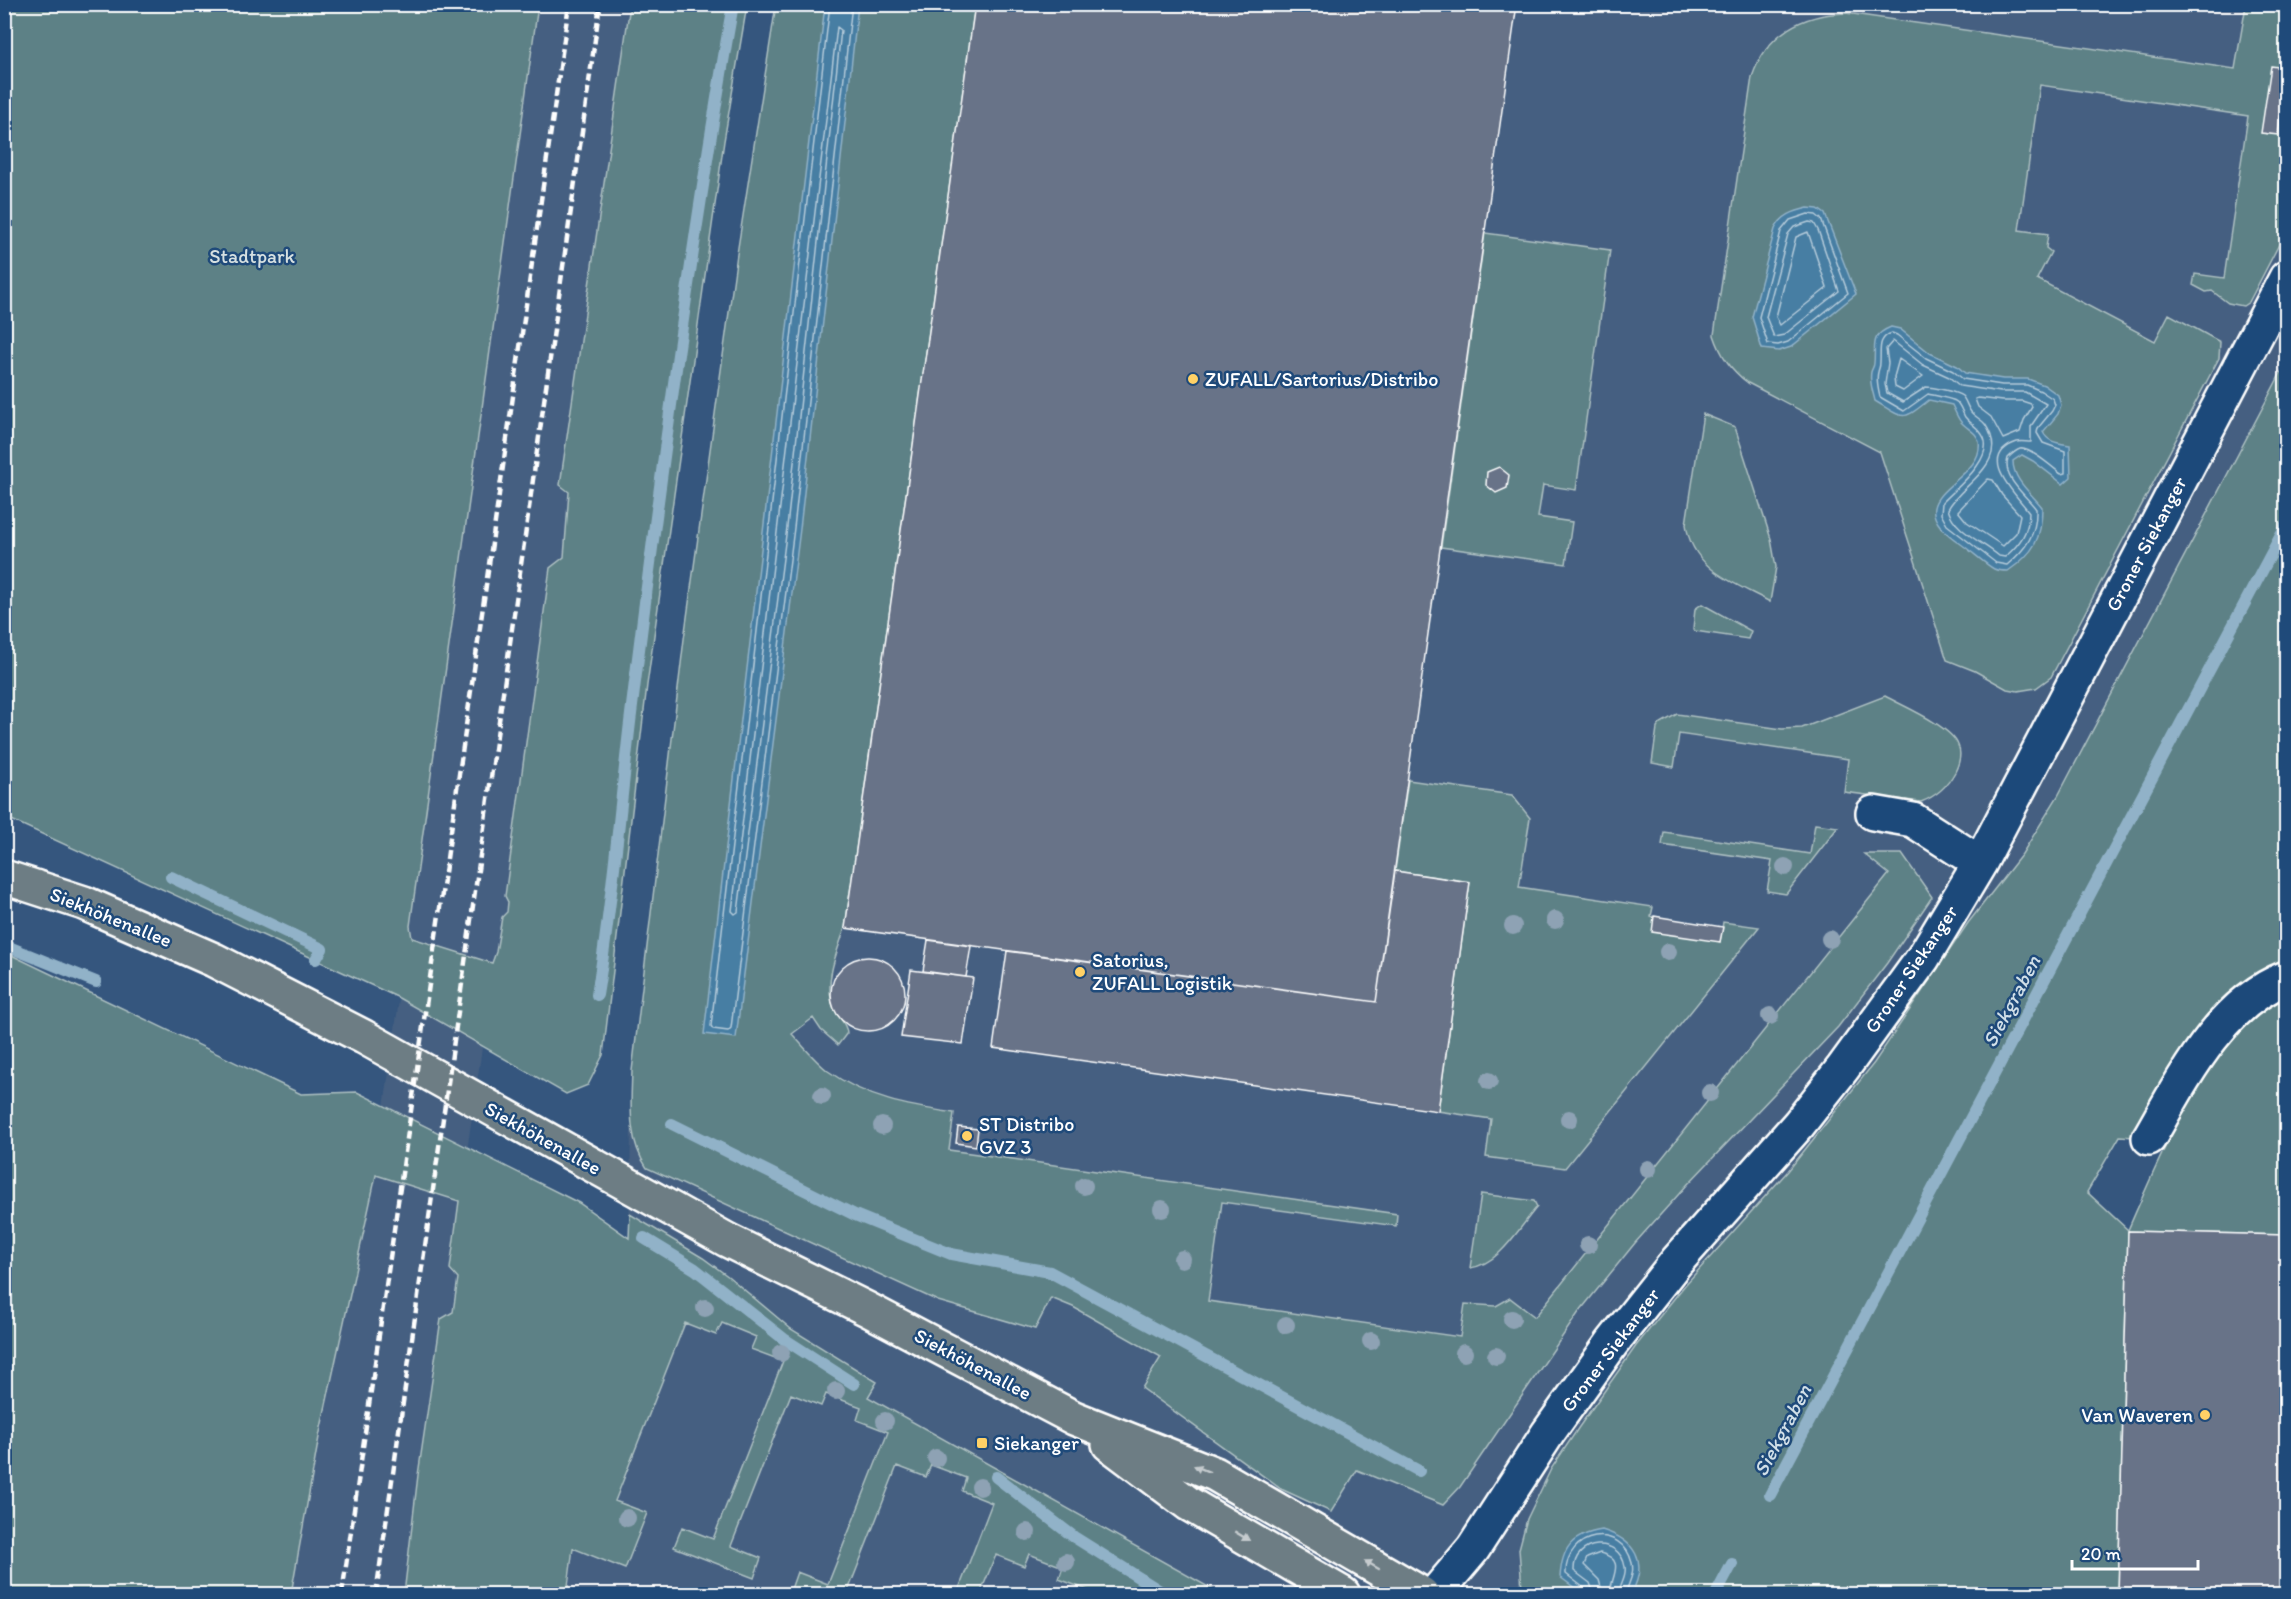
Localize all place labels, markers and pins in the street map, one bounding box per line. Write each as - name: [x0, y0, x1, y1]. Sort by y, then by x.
- place label: ZUFALL/Sartorius/Distribo: [1205, 367, 1438, 391]
- marker: ZUFALL/Sartorius/Distribo: [1186, 372, 1200, 386]
- place label: Satorius, ZUFALL Logistik: [1092, 948, 1233, 995]
- marker: Satorius, ZUFALL Logistik: [1073, 965, 1087, 979]
- place label: ST Distribo GVZ 3: [979, 1112, 1074, 1159]
- marker: ST Distribo GVZ 3: [960, 1129, 974, 1143]
- place label: Van Waveren: [2081, 1403, 2193, 1427]
- marker: Van Waveren: [2198, 1408, 2212, 1422]
- place label: Siekanger: [994, 1431, 1079, 1455]
- marker: Siekanger: [975, 1436, 989, 1450]

